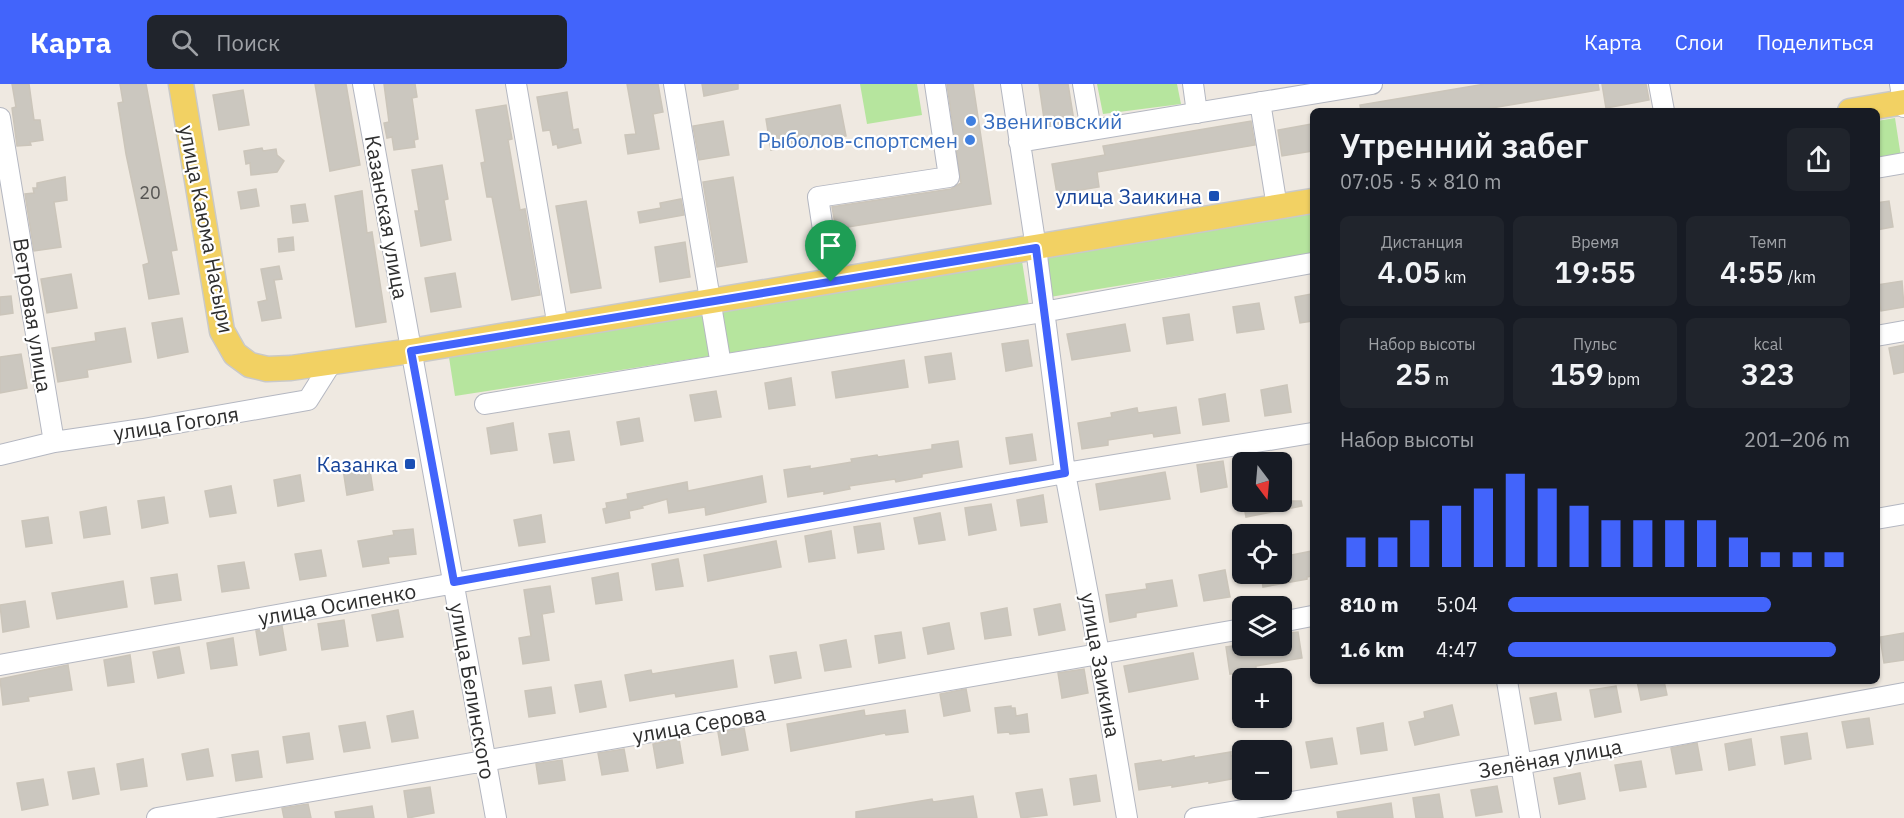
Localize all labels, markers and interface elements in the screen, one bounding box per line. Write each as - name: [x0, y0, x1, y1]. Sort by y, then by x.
- search box: [147, 15, 567, 69]
- text: Карта: [30, 24, 111, 61]
- icon: search: [168, 26, 201, 59]
- text: Поиск: [216, 28, 280, 57]
- text: Карта: [1584, 28, 1642, 56]
- text: Слои: [1675, 28, 1724, 56]
- text: Поделиться: [1757, 28, 1874, 56]
- place label: Звениговский: [983, 107, 1122, 135]
- marker: Звениговский: [964, 114, 978, 128]
- street label: улица Каюма Насыри: [173, 122, 241, 336]
- text: Утренний забег: [1340, 124, 1589, 167]
- place label: Рыболов-спортсмен: [758, 126, 958, 154]
- button: share: [1787, 128, 1850, 191]
- street label: Казанская улица: [359, 133, 415, 301]
- marker: Рыболов-спортсмен: [963, 133, 977, 147]
- text: 07:05 · 5 × 810 m: [1340, 168, 1501, 195]
- house number: 20: [139, 181, 161, 204]
- place label: улица Заикина: [1055, 182, 1202, 210]
- marker: улица Заикина: [1207, 189, 1221, 203]
- pin: [805, 220, 856, 282]
- icon: arrive: [814, 229, 847, 262]
- text: Дистанция: [1381, 232, 1463, 252]
- text: Время: [1571, 232, 1619, 252]
- text: Темп: [1749, 232, 1787, 252]
- street label: Ветровая улица: [7, 236, 59, 394]
- text: 4.05: [1377, 252, 1440, 291]
- text: 19:55: [1554, 252, 1636, 291]
- text: 4:55: [1720, 252, 1784, 291]
- text: km: [1440, 267, 1467, 287]
- text: /km: [1784, 267, 1816, 287]
- text: Набор высоты: [1368, 334, 1476, 354]
- text: Пульс: [1573, 334, 1617, 354]
- text: kcal: [1753, 334, 1783, 354]
- text: 25: [1395, 354, 1431, 393]
- text: 159: [1550, 354, 1604, 393]
- text: 323: [1741, 354, 1795, 393]
- text: m: [1431, 369, 1449, 389]
- text: bpm: [1604, 369, 1640, 389]
- street label: улица Гоголя: [111, 399, 241, 447]
- text: Набор высоты: [1340, 426, 1474, 453]
- text: 201–206 m: [1744, 426, 1850, 453]
- place label: Казанка: [316, 450, 398, 478]
- north arrow: [1232, 452, 1292, 512]
- map controls: [1232, 452, 1292, 800]
- marker: Казанка: [403, 457, 417, 471]
- button: locate: [1232, 524, 1292, 584]
- street label: улица Осипенко: [256, 576, 418, 632]
- street label: улица Заикина: [1074, 590, 1128, 740]
- text: 810 m: [1340, 591, 1399, 618]
- text: 5:04: [1436, 591, 1478, 618]
- button: layers: [1232, 596, 1292, 656]
- street label: улица Белинского: [444, 601, 502, 781]
- text: 1.6 km: [1340, 636, 1404, 663]
- text: 4:47: [1436, 636, 1478, 663]
- button: +: [1232, 668, 1292, 728]
- street label: улица Серова: [630, 699, 768, 749]
- street label: Зелёная улица: [1476, 732, 1624, 784]
- button: −: [1232, 740, 1292, 800]

